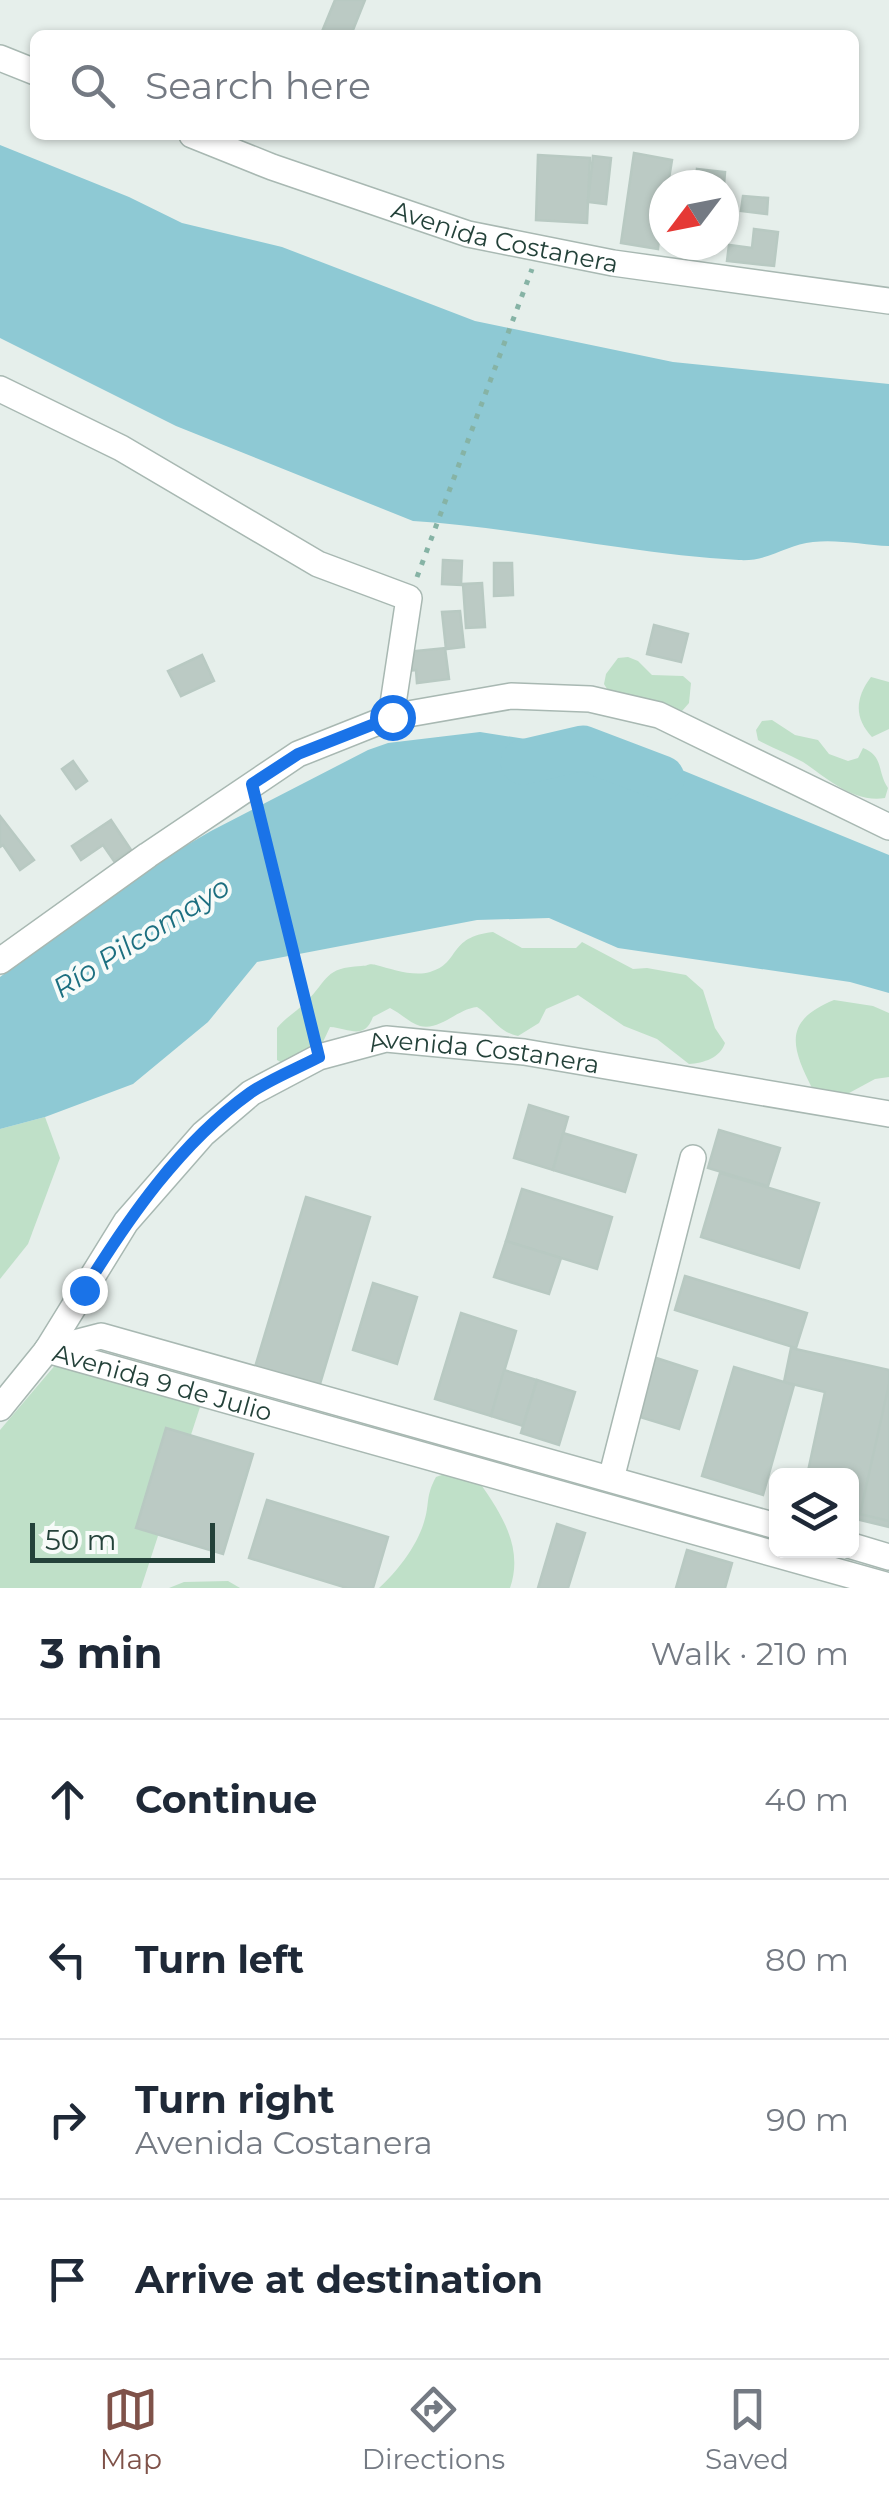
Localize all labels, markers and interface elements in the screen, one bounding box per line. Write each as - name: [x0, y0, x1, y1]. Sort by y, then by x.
- search box: [30, 30, 859, 140]
- icon: search: [65, 58, 120, 113]
- text: Search here: [145, 62, 371, 109]
- north arrow: [649, 170, 739, 260]
- street label: Avenida Costanera: [388, 194, 621, 279]
- route start: [370, 695, 416, 741]
- water label: Río Pilcomayo: [46, 869, 236, 1005]
- street label: Avenida Costanera: [365, 1024, 602, 1080]
- route end: [62, 1268, 108, 1314]
- street label: Avenida 9 de Julio: [49, 1337, 276, 1427]
- map controls: [769, 1468, 859, 1558]
- button: layers: [769, 1468, 859, 1558]
- scale bar: [30, 1518, 215, 1562]
- text: 50 m: [45, 1523, 116, 1557]
- text: 3 min: [40, 1627, 162, 1679]
- text: Walk · 210 m: [651, 1634, 849, 1673]
- icon: ahead: [40, 1772, 95, 1827]
- text: Continue: [135, 1776, 317, 1823]
- text: 40 m: [764, 1780, 849, 1819]
- icon: left: [40, 1932, 95, 1987]
- text: Turn left: [135, 1936, 304, 1983]
- text: 80 m: [765, 1940, 849, 1979]
- text: Turn right: [135, 2076, 334, 2123]
- icon: right: [40, 2092, 95, 2147]
- text: 90 m: [766, 2100, 849, 2139]
- text: Avenida Costanera: [135, 2123, 433, 2162]
- icon: arrive: [40, 2252, 95, 2307]
- text: Arrive at destination: [135, 2256, 543, 2303]
- tab: Map: [100, 2382, 162, 2476]
- tab: Directions: [362, 2382, 505, 2476]
- tab: Saved: [705, 2382, 789, 2476]

